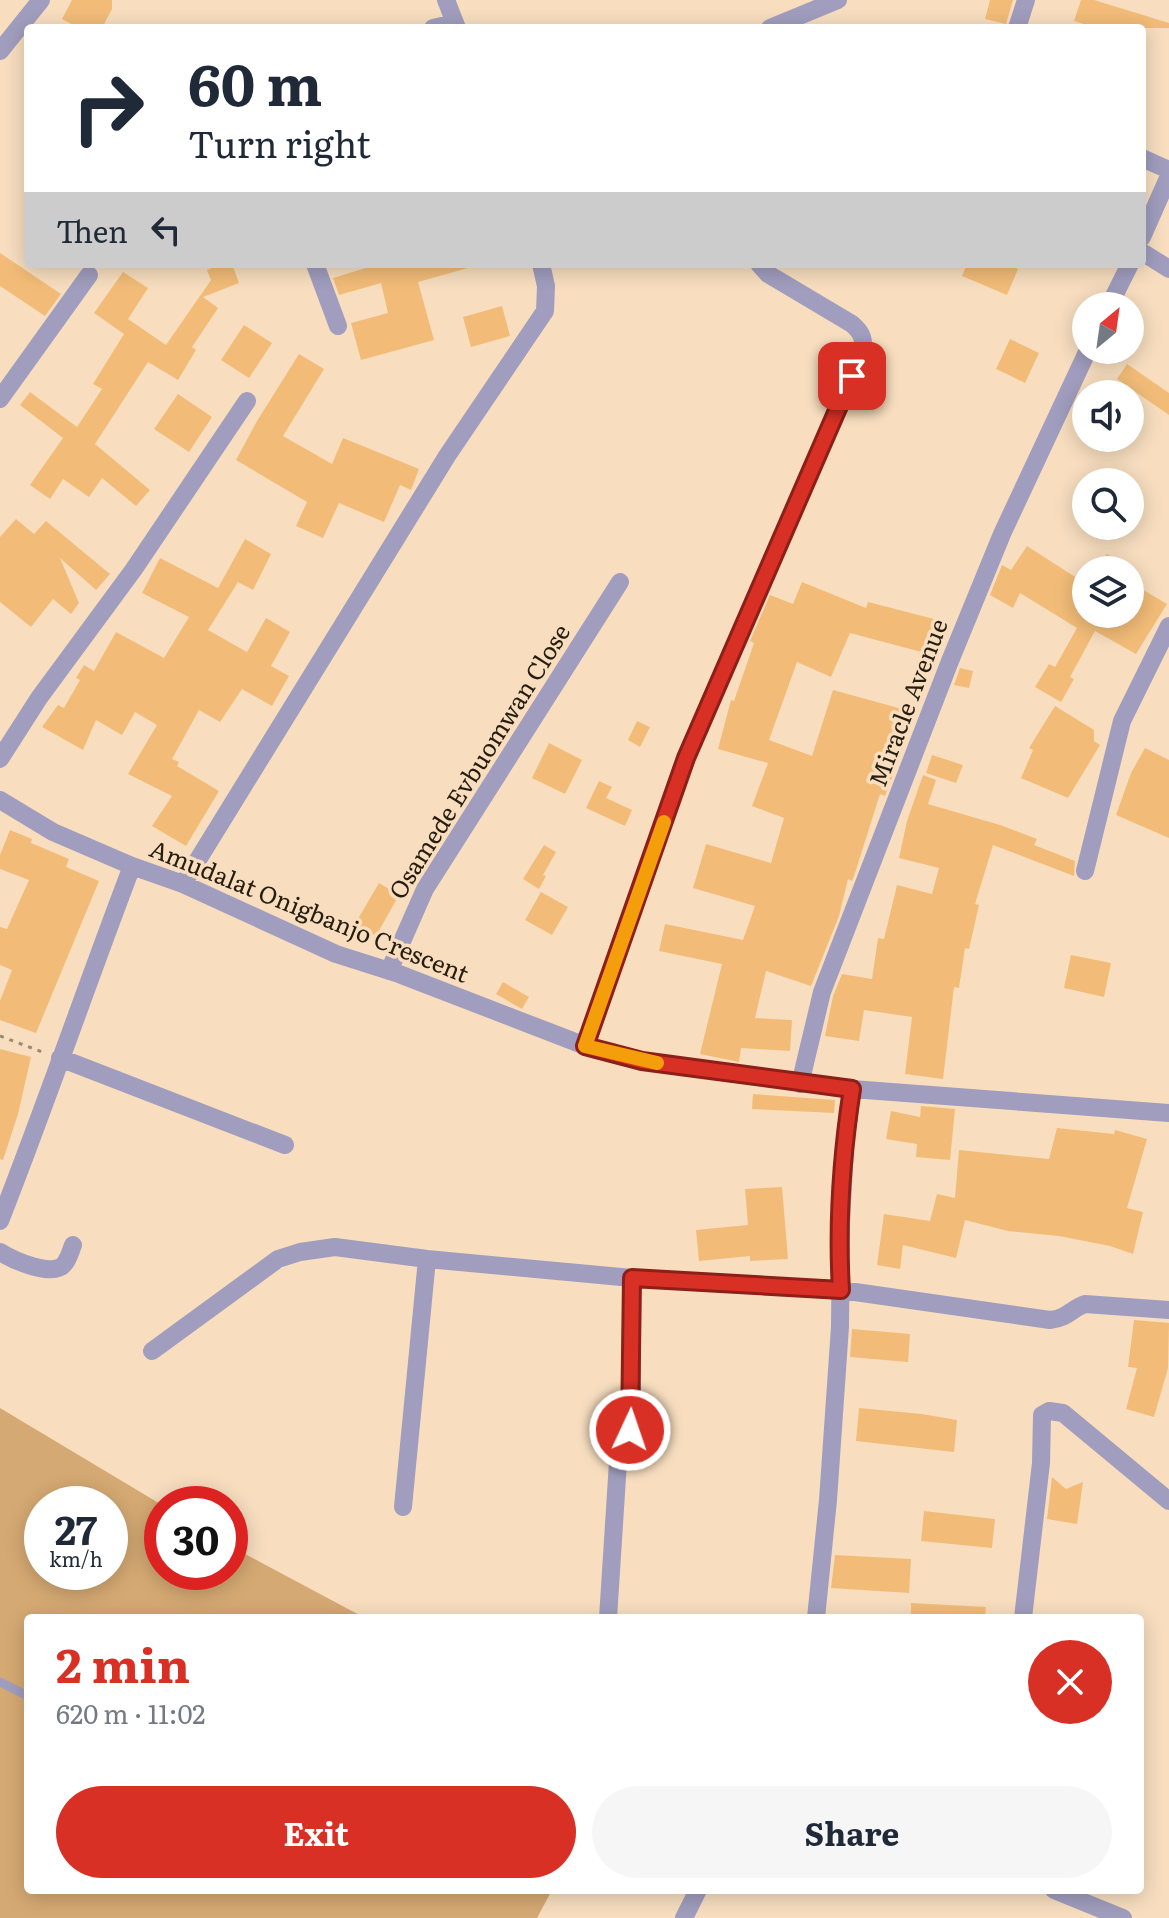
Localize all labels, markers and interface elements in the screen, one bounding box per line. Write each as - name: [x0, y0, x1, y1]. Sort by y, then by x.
- text: 60 m: [188, 40, 322, 123]
- icon: right: [56, 56, 160, 160]
- text: Turn right: [188, 116, 371, 169]
- text: Then: [56, 208, 128, 252]
- icon: left: [144, 208, 188, 252]
- north arrow: [1072, 292, 1144, 364]
- map controls: [1072, 292, 1144, 628]
- pin: [818, 342, 886, 410]
- icon: arrive: [830, 354, 874, 398]
- button: sound: [1072, 380, 1144, 452]
- button: search: [1072, 468, 1144, 540]
- button: layers: [1072, 556, 1144, 628]
- street label: Miracle Avenue: [859, 613, 955, 791]
- street label: Osamede Evbuomwan Close: [379, 616, 577, 905]
- street label: Amudalat Onigbanjo Crescent: [145, 830, 475, 990]
- position arrow: [588, 1388, 672, 1472]
- speed limit sign: 30: [144, 1486, 248, 1590]
- text: 27: [55, 1498, 97, 1557]
- text: km/h: [49, 1543, 103, 1573]
- text: 2 min: [56, 1627, 190, 1698]
- button: close: [1028, 1640, 1112, 1724]
- text: 620 m · 11:02: [56, 1693, 205, 1732]
- button: Exit: [56, 1786, 576, 1878]
- button: Share: [592, 1786, 1112, 1878]

